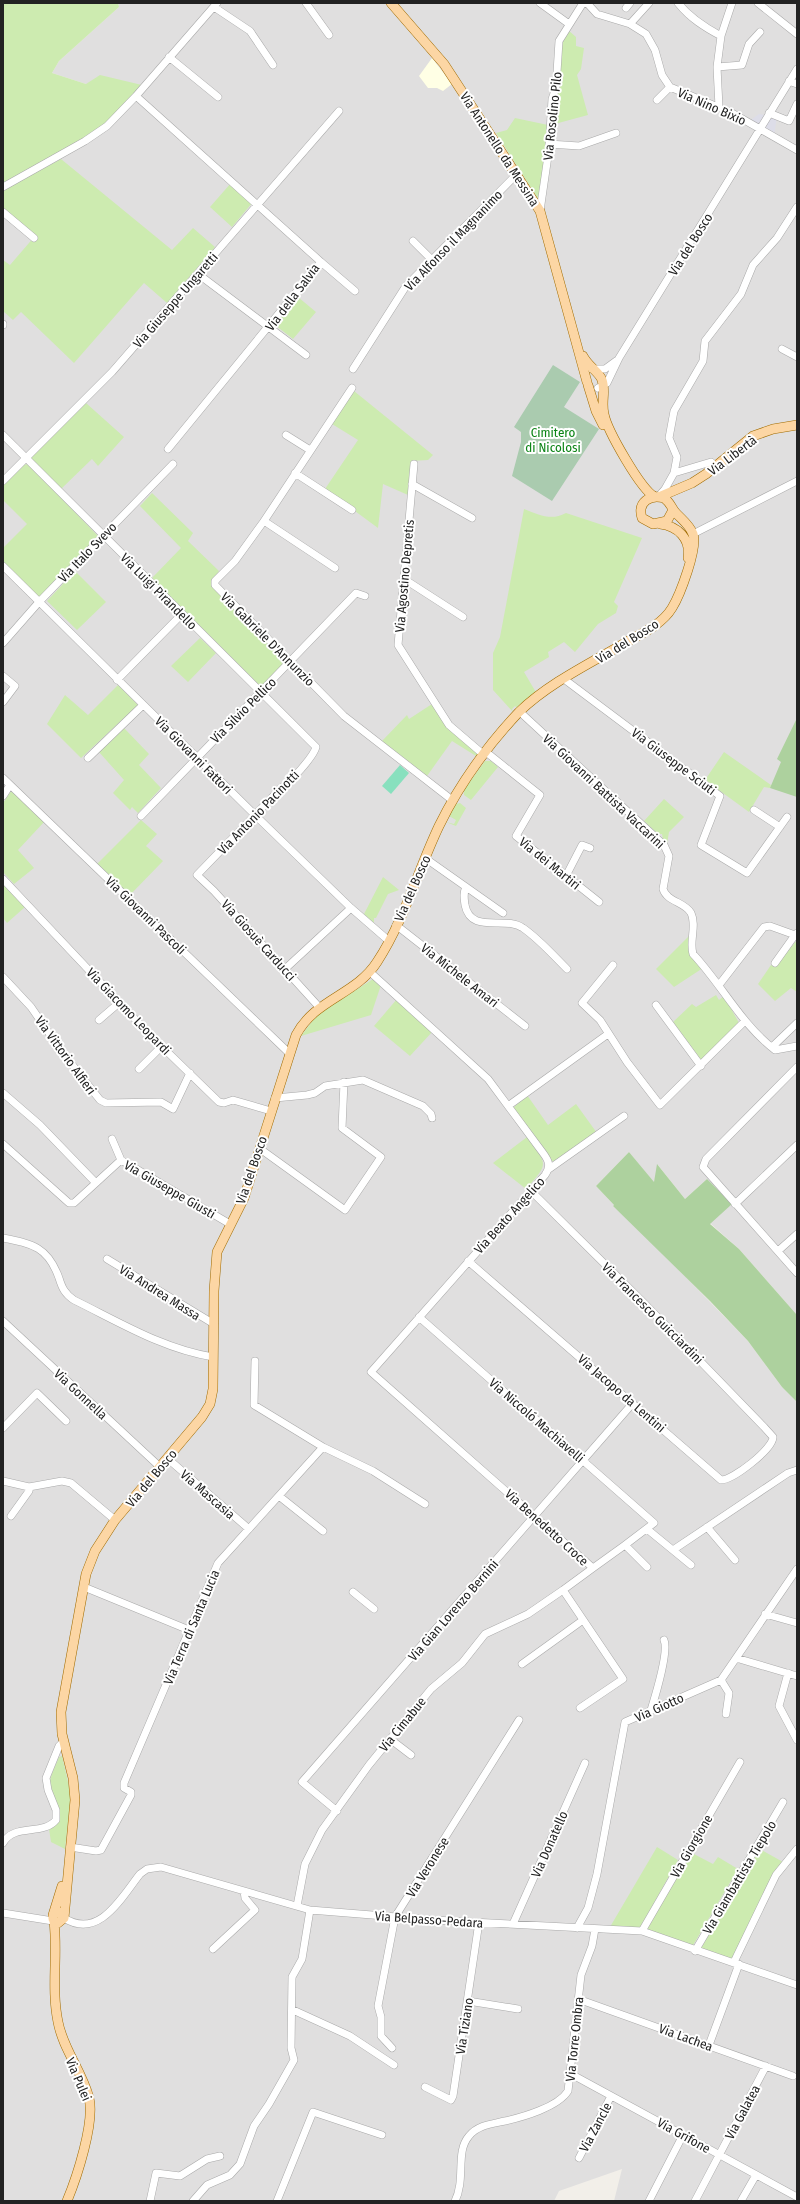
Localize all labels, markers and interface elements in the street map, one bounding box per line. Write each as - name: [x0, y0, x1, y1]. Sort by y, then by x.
- street label: Via Rosolino Pilo: [540, 71, 565, 161]
- street label: Via Nino Bixio: [675, 85, 749, 128]
- street label: Via Antonello da Messina: [457, 89, 542, 209]
- street label: Via Alfonso il Magnanimo: [401, 187, 505, 294]
- street label: Via del Bosco: [665, 210, 716, 278]
- street label: Via Giuseppe Ungaretti: [130, 250, 221, 351]
- street label: Via della Salvia: [262, 261, 323, 334]
- park label: Cimitero di Nicolosi: [525, 425, 581, 455]
- street label: Via Libertà: [705, 432, 759, 478]
- street label: Via Italo Svevo: [55, 519, 120, 585]
- street label: Via Agostino Depretis: [392, 519, 417, 633]
- street label: Via Luigi Pirandello: [117, 550, 200, 633]
- street label: Via Gabriele D'Annunzio: [218, 589, 318, 689]
- street label: Via del Bosco: [593, 616, 661, 667]
- street label: Via Silvio Pellico: [207, 674, 279, 746]
- street label: Via Giovanni Fattori: [152, 714, 235, 797]
- street label: Via Giuseppe Sciuti: [629, 725, 719, 798]
- street label: Via Giovanni Battista Vaccarini: [540, 731, 668, 852]
- street label: Via Antonio Pacinotti: [215, 767, 302, 857]
- street label: Via dei Martiri: [516, 834, 583, 893]
- street label: Via del Bosco: [391, 853, 434, 924]
- street label: Via Giovanni Pascoli: [102, 873, 189, 957]
- street label: Via Giosuè Carducci: [218, 897, 299, 984]
- street label: Via Michele Amari: [418, 940, 502, 1010]
- street label: Via Giacomo Leopardi: [83, 965, 174, 1058]
- street label: Via Vittorio Alfieri: [32, 1013, 99, 1097]
- street label: Via del Bosco: [233, 1134, 270, 1206]
- street label: Via Giuseppe Giusti: [122, 1157, 218, 1222]
- street label: Via Beato Angelico: [471, 1174, 548, 1257]
- street label: Via Francesco Guicciardini: [599, 1260, 706, 1367]
- street label: Via Andrea Massa: [116, 1262, 203, 1323]
- street label: Via Jacopo da Lentini: [575, 1351, 668, 1435]
- street label: Via Gonnella: [51, 1366, 110, 1423]
- street label: Via Niccoló Machiavelli: [486, 1375, 587, 1466]
- street label: Via del Bosco: [123, 1446, 180, 1510]
- street label: Via Mascasia: [177, 1467, 238, 1522]
- street label: Via Benedetto Croce: [502, 1486, 591, 1569]
- street label: Via Gian Lorenzo Bernini: [405, 1557, 501, 1664]
- street label: Via Terra di Santa Lucia: [160, 1568, 222, 1687]
- street label: Via Giotto: [632, 1690, 686, 1725]
- street label: Via Cimabue: [376, 1694, 429, 1755]
- street label: Via Donatello: [528, 1809, 571, 1880]
- street label: Via Giorgione: [667, 1812, 716, 1881]
- street label: Via Giambattista Tiepolo: [699, 1817, 779, 1937]
- street label: Via Veronese: [403, 1834, 452, 1900]
- street label: Via Belpasso-Pedara: [374, 1908, 484, 1931]
- street label: Via Torre Ombra: [563, 1996, 586, 2082]
- street label: Via Tiziano: [453, 1997, 476, 2055]
- street label: Via Lachea: [657, 2021, 715, 2054]
- street label: Via Pulei: [63, 2055, 94, 2103]
- street label: Via Galatea: [722, 2082, 763, 2142]
- street label: Via Zancle: [576, 2100, 615, 2155]
- street label: Via Grifone: [655, 2115, 713, 2156]

